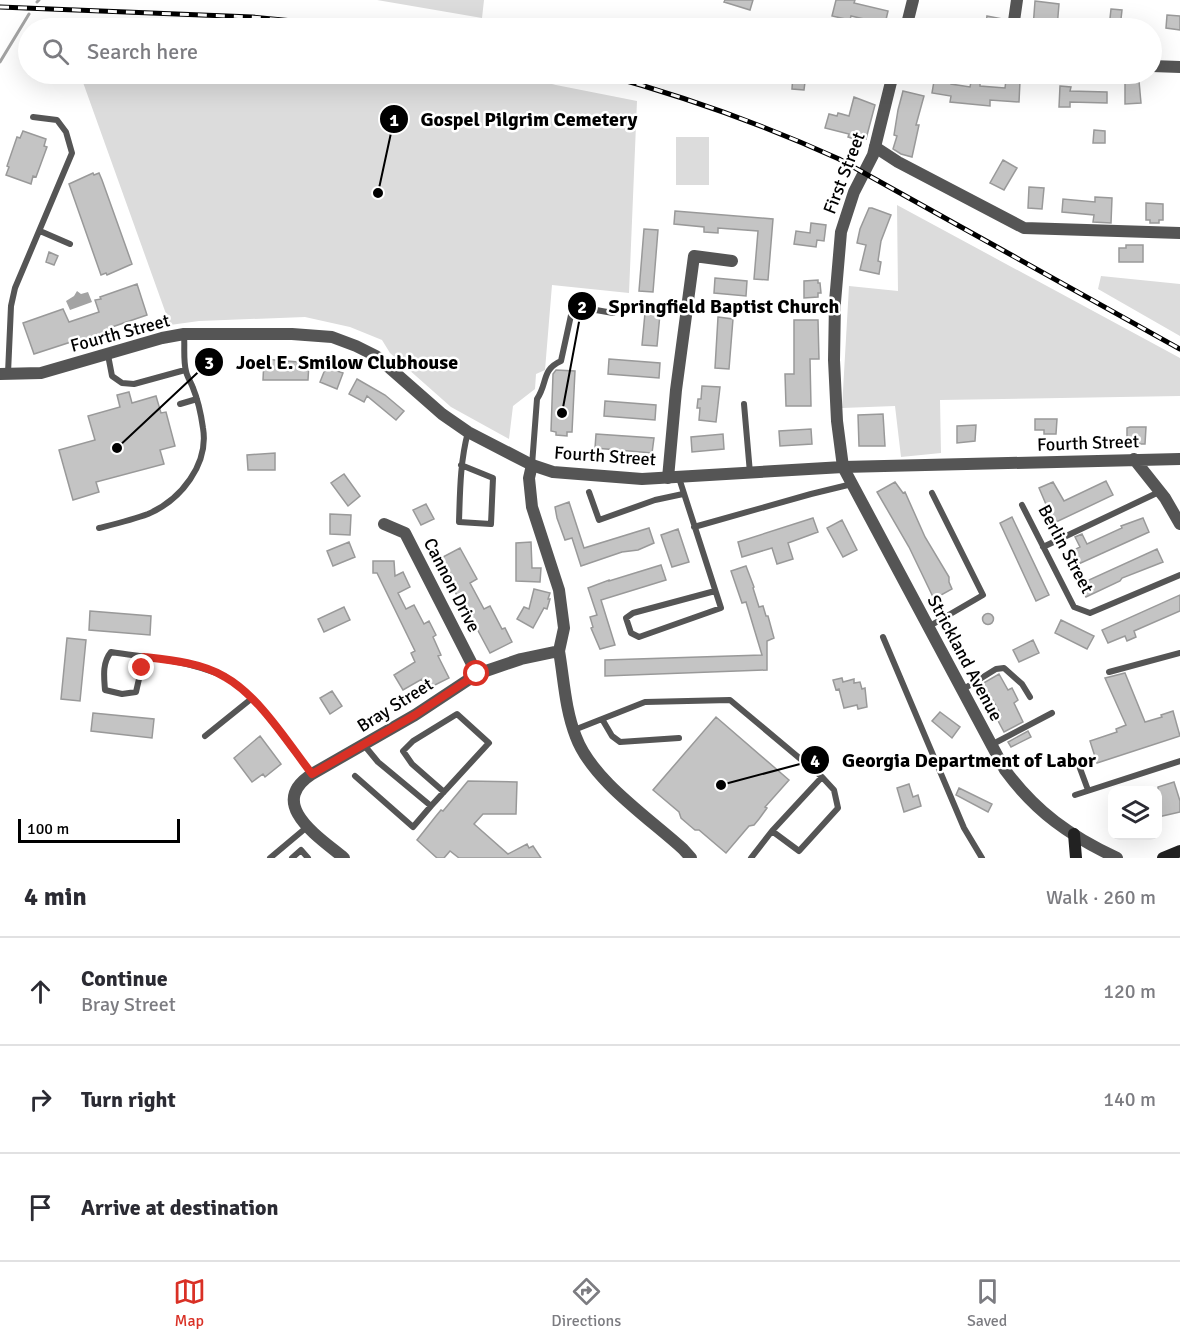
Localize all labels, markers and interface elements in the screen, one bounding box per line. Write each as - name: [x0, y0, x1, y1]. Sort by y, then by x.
- search box: [18, 18, 1162, 84]
- icon: search: [39, 35, 72, 68]
- text: Search here: [87, 38, 198, 65]
- callout: Gospel Pilgrim Cemetery: [379, 100, 650, 138]
- text: Gospel Pilgrim Cemetery: [420, 107, 638, 132]
- text: 1: [389, 109, 399, 131]
- street label: First Street: [818, 129, 870, 217]
- callout: Springfield Baptist Church: [567, 287, 852, 325]
- text: Springfield Baptist Church: [609, 294, 840, 319]
- text: 2: [577, 296, 587, 318]
- street label: Fourth Street: [68, 309, 172, 357]
- callout: Joel E. Smilow Clubhouse: [194, 343, 470, 381]
- text: Joel E. Smilow Clubhouse: [236, 350, 458, 375]
- text: 3: [204, 352, 214, 374]
- street label: Fourth Street: [1037, 430, 1139, 456]
- street label: Fourth Street: [553, 441, 657, 471]
- street label: Berlin Street: [1033, 501, 1099, 597]
- street label: Cannon Drive: [419, 534, 485, 636]
- street label: Strickland Avenue: [923, 591, 1007, 725]
- route end: [128, 654, 154, 680]
- route start: [463, 660, 489, 686]
- street label: Bray Street: [353, 673, 437, 737]
- callout: Georgia Department of Labor: [800, 741, 1108, 779]
- text: Georgia Department of Labor: [842, 748, 1096, 773]
- text: 4: [810, 750, 820, 772]
- map controls: [1108, 786, 1162, 840]
- button: layers: [1108, 786, 1162, 840]
- scale bar: [18, 816, 180, 844]
- text: 100 m: [27, 819, 69, 839]
- text: 4 min: [24, 881, 87, 913]
- text: Walk · 260 m: [1046, 885, 1156, 910]
- text: Continue: [81, 965, 168, 992]
- icon: ahead: [24, 975, 57, 1008]
- text: 120 m: [1103, 979, 1156, 1004]
- text: Bray Street: [81, 992, 176, 1017]
- icon: right: [24, 1083, 57, 1116]
- text: Turn right: [81, 1086, 176, 1113]
- text: 140 m: [1103, 1087, 1156, 1112]
- icon: arrive: [24, 1191, 57, 1224]
- text: Arrive at destination: [81, 1194, 278, 1221]
- tab: Map: [173, 1275, 206, 1331]
- tab: Directions: [551, 1275, 621, 1331]
- tab: Saved: [967, 1275, 1007, 1331]

